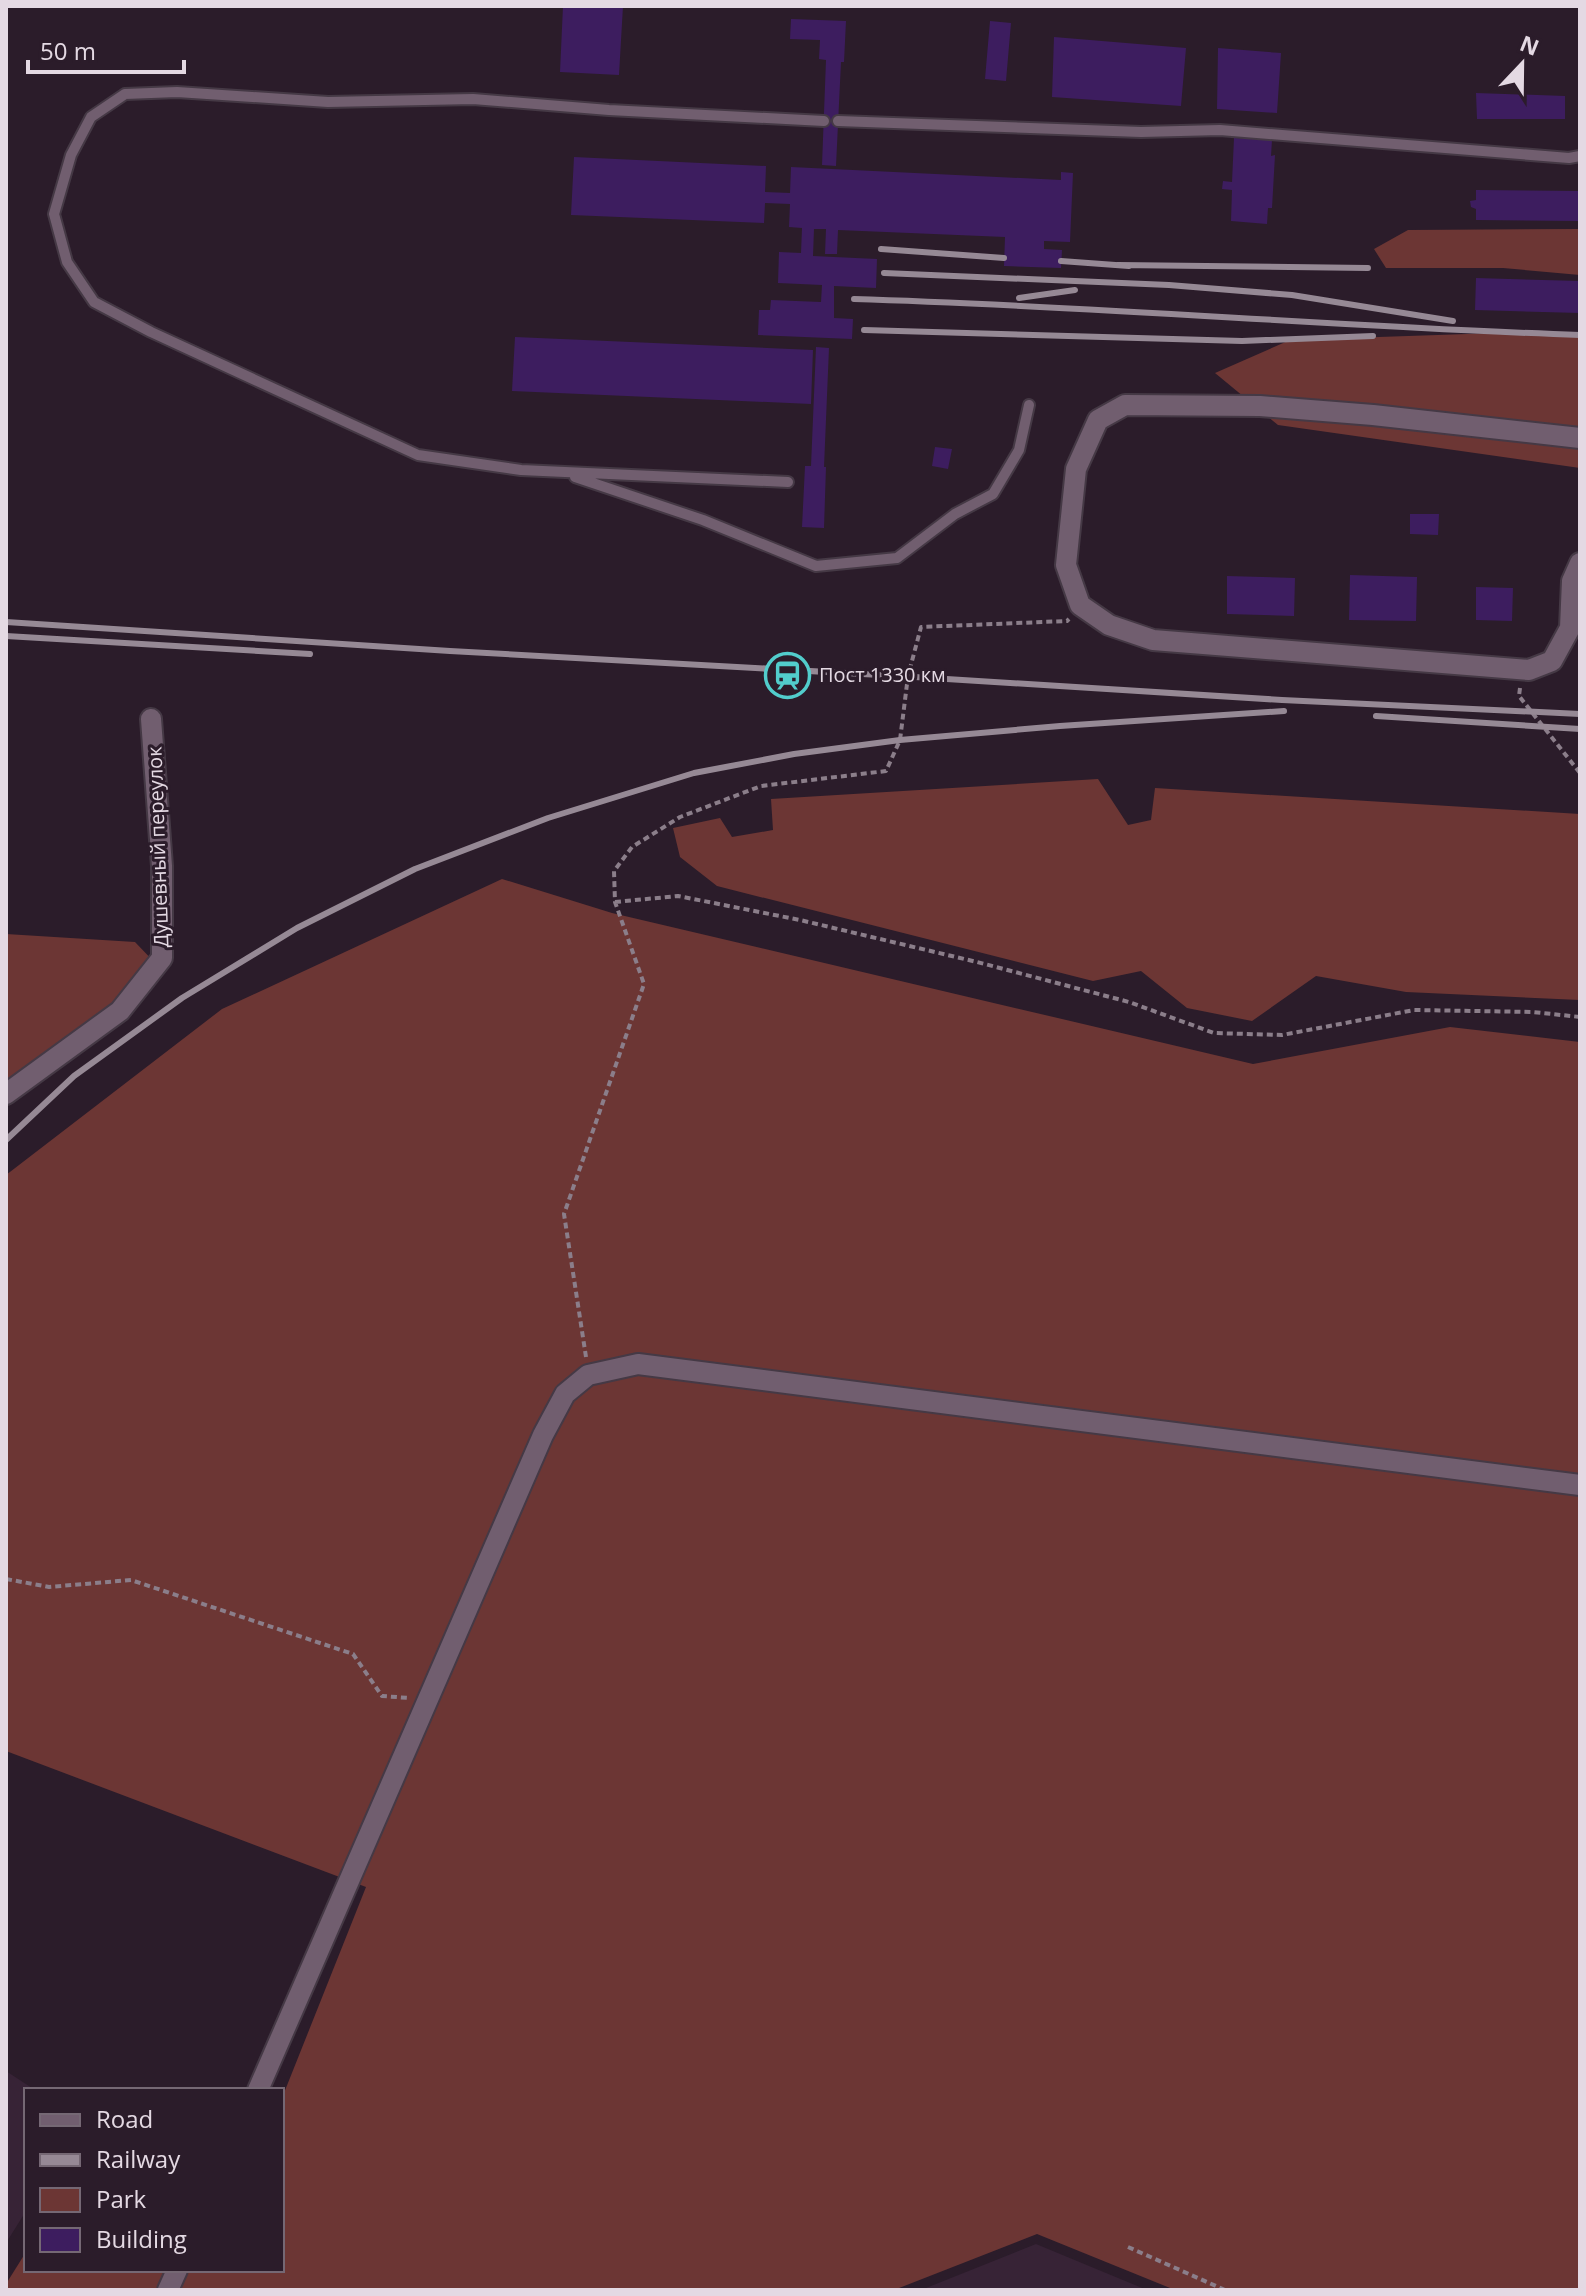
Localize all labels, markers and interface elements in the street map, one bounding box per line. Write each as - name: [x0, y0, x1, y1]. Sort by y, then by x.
- scale bar: [28, 24, 184, 74]
- north arrow: [1482, 24, 1562, 104]
- text: N: [1516, 27, 1544, 62]
- text: 50 m: [40, 34, 96, 67]
- station icon: Пост 1330 км: [764, 651, 812, 699]
- place label: Пост 1330 км: [819, 661, 946, 688]
- street label: Душевный переулок: [140, 745, 175, 948]
- legend: [24, 2088, 284, 2272]
- text: Road: [96, 2102, 153, 2135]
- text: Railway: [96, 2142, 181, 2175]
- text: Park: [96, 2182, 147, 2215]
- text: Building: [96, 2222, 187, 2255]

